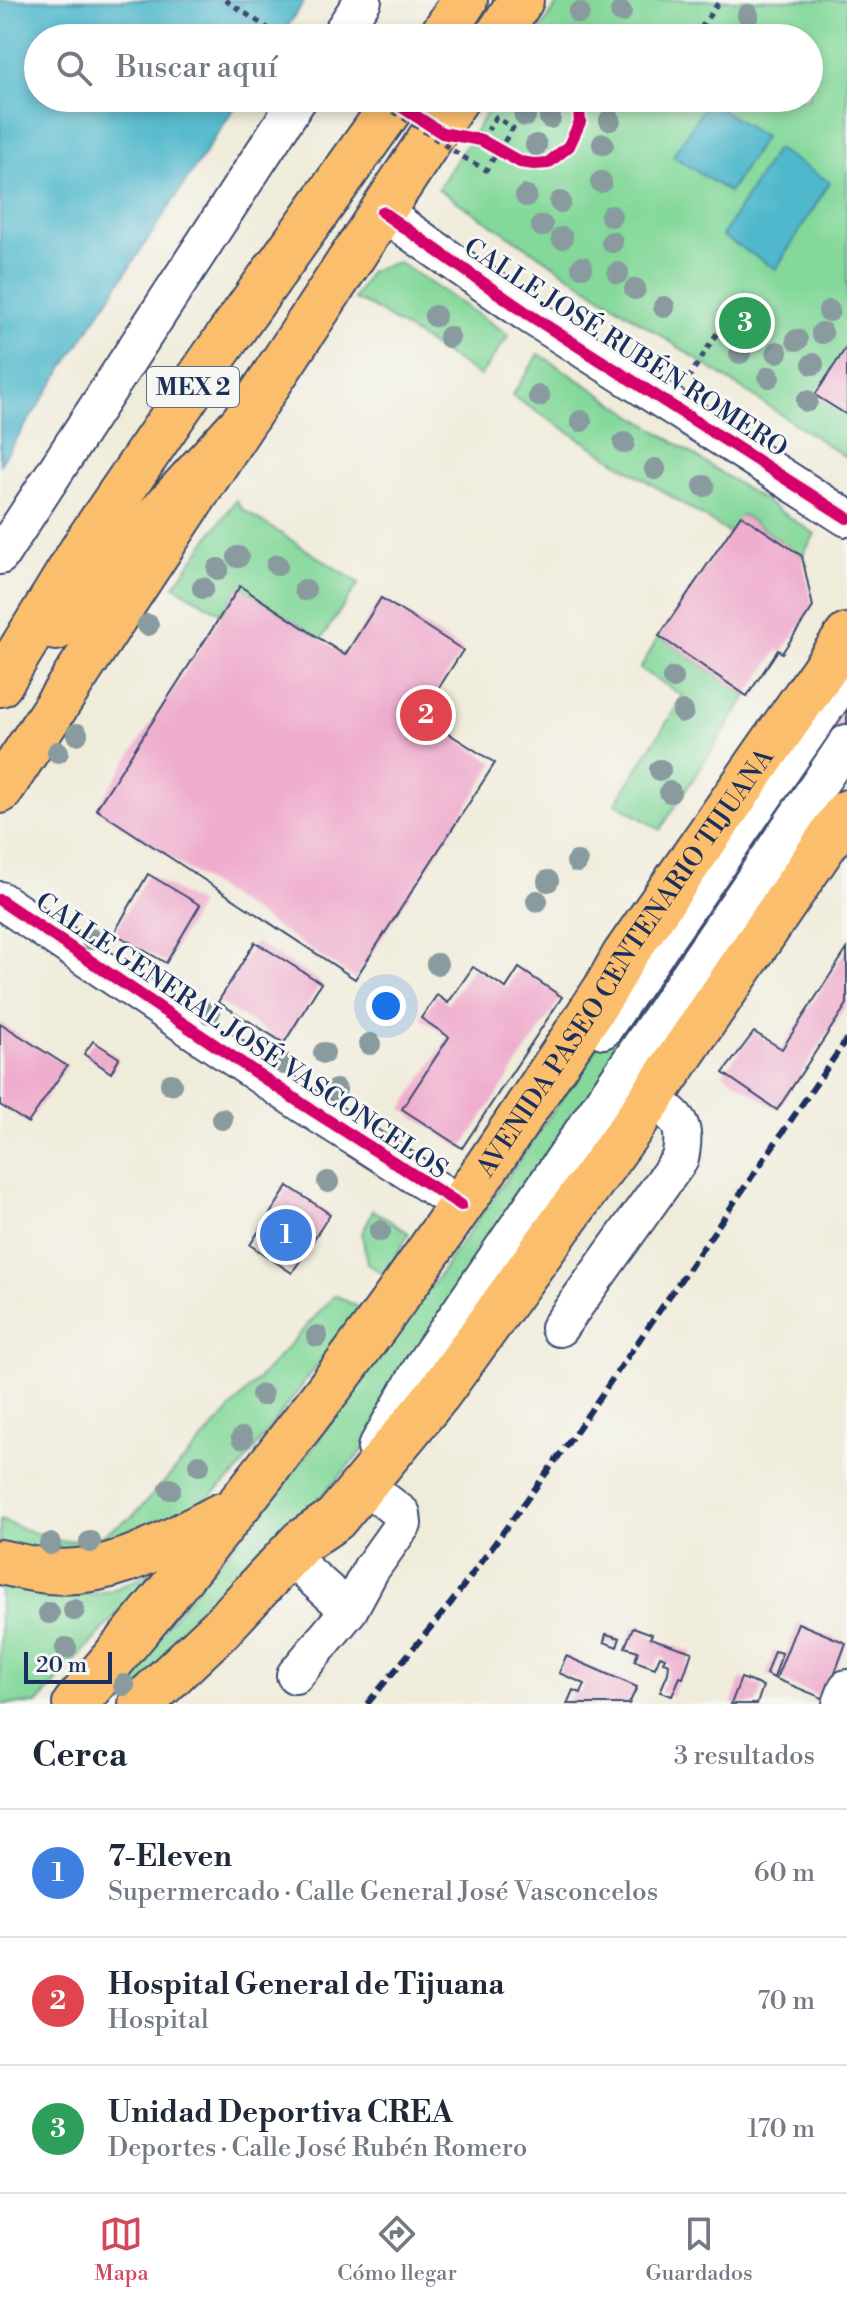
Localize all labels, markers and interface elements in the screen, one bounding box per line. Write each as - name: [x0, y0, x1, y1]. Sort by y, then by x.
- search box: [24, 24, 823, 112]
- icon: search: [52, 46, 96, 90]
- text: Buscar aquí: [116, 49, 278, 87]
- street label: CALLE JOSÉ RUBÉN ROMERO: [458, 229, 794, 465]
- pin: 3: [719, 293, 771, 353]
- road number: MEX 2: [147, 367, 239, 407]
- pin: 2: [400, 685, 452, 745]
- street label: AVENIDA PASEO CENTENARIO TIJUANA: [469, 741, 782, 1184]
- street label: CALLE GENERAL JOSÉ VASCONCELOS: [29, 884, 455, 1186]
- your location: [366, 986, 406, 1026]
- pin: 1: [260, 1205, 312, 1265]
- scale bar: [24, 1648, 112, 1684]
- text: 20 m: [36, 1652, 87, 1679]
- text: Cerca: [32, 1735, 127, 1777]
- text: 3 resultados: [674, 1740, 815, 1772]
- text: 7-Eleven: [108, 1838, 232, 1876]
- text: 1: [52, 1857, 64, 1889]
- text: 60 m: [754, 1857, 815, 1889]
- text: Supermercado · Calle General José Vasconcelos: [108, 1876, 658, 1908]
- text: Hospital General de Tijuana: [108, 1966, 504, 2004]
- text: 2: [50, 1985, 66, 2017]
- text: 70 m: [757, 1985, 815, 2017]
- text: Hospital: [108, 2004, 209, 2036]
- text: Unidad Deportiva CREA: [108, 2094, 453, 2132]
- text: 3: [50, 2113, 66, 2145]
- text: 170 m: [747, 2113, 815, 2145]
- text: Deportes · Calle José Rubén Romero: [108, 2132, 527, 2164]
- tab: Mapa: [94, 2212, 149, 2287]
- tab: Cómo llegar: [337, 2212, 457, 2287]
- tab: Guardados: [645, 2212, 753, 2287]

